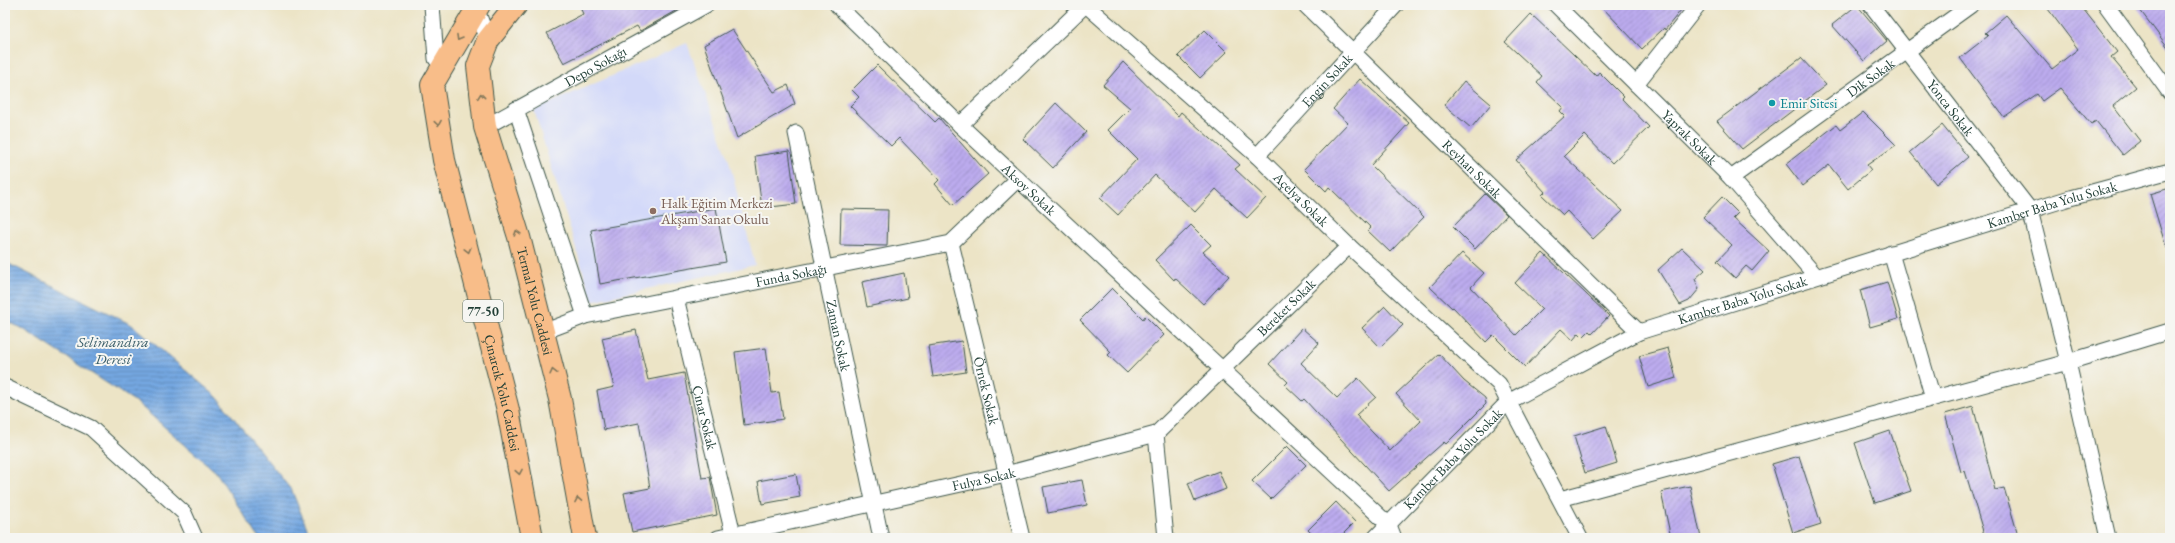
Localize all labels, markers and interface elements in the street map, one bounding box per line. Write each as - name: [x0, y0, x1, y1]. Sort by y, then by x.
- one-way arrow: [457, 34, 464, 41]
- street label: Depo Sokağı: [561, 42, 630, 90]
- street label: Engin Sokak: [1297, 49, 1356, 111]
- street label: Dik Sokak: [1843, 54, 1899, 101]
- street label: Yonca Sokak: [1923, 76, 1979, 140]
- one-way arrow: [477, 93, 486, 100]
- place label: Emir Sitesi: [1780, 94, 1838, 112]
- marker: Emir Sitesi: [1767, 98, 1777, 108]
- street label: Yaprak Sokak: [1658, 106, 1722, 169]
- one-way arrow: [433, 120, 442, 126]
- street label: Reyhan Sokak: [1439, 135, 1506, 202]
- street label: Aksoy Sokak: [997, 159, 1060, 219]
- street label: Açelya Sokak: [1269, 168, 1333, 231]
- street label: Kamber Baba Yolu Sokak: [1985, 177, 2119, 232]
- place label: Halk Eğitim Merkezi Akşam Sanat Okulu: [660, 194, 773, 228]
- marker: Halk Eğitim Merkezi Akşam Sanat Okulu: [648, 206, 658, 216]
- one-way arrow: [513, 229, 522, 236]
- street label: Termal Yolu Caddesi: [513, 245, 558, 357]
- one-way arrow: [463, 246, 471, 253]
- street label: Funda Sokağı: [754, 259, 829, 291]
- street label: Kamber Baba Yolu Sokak: [1676, 271, 1810, 328]
- street label: Bereket Sokak: [1253, 274, 1320, 340]
- street label: Zaman Sokak: [822, 298, 855, 373]
- road number: 77-50: [463, 300, 503, 322]
- water label: Selimandıra Deresi: [76, 332, 149, 368]
- street label: Çınarcık Yolu Caddesi: [480, 333, 525, 453]
- street label: Örnek Sokak: [970, 355, 1004, 427]
- one-way arrow: [549, 369, 557, 375]
- street label: Çınar Sokak: [688, 383, 721, 452]
- street label: Kamber Baba Yolu Sokak: [1399, 404, 1506, 513]
- street label: Fulya Sokak: [950, 463, 1018, 495]
- one-way arrow: [515, 468, 523, 475]
- one-way arrow: [574, 497, 583, 503]

